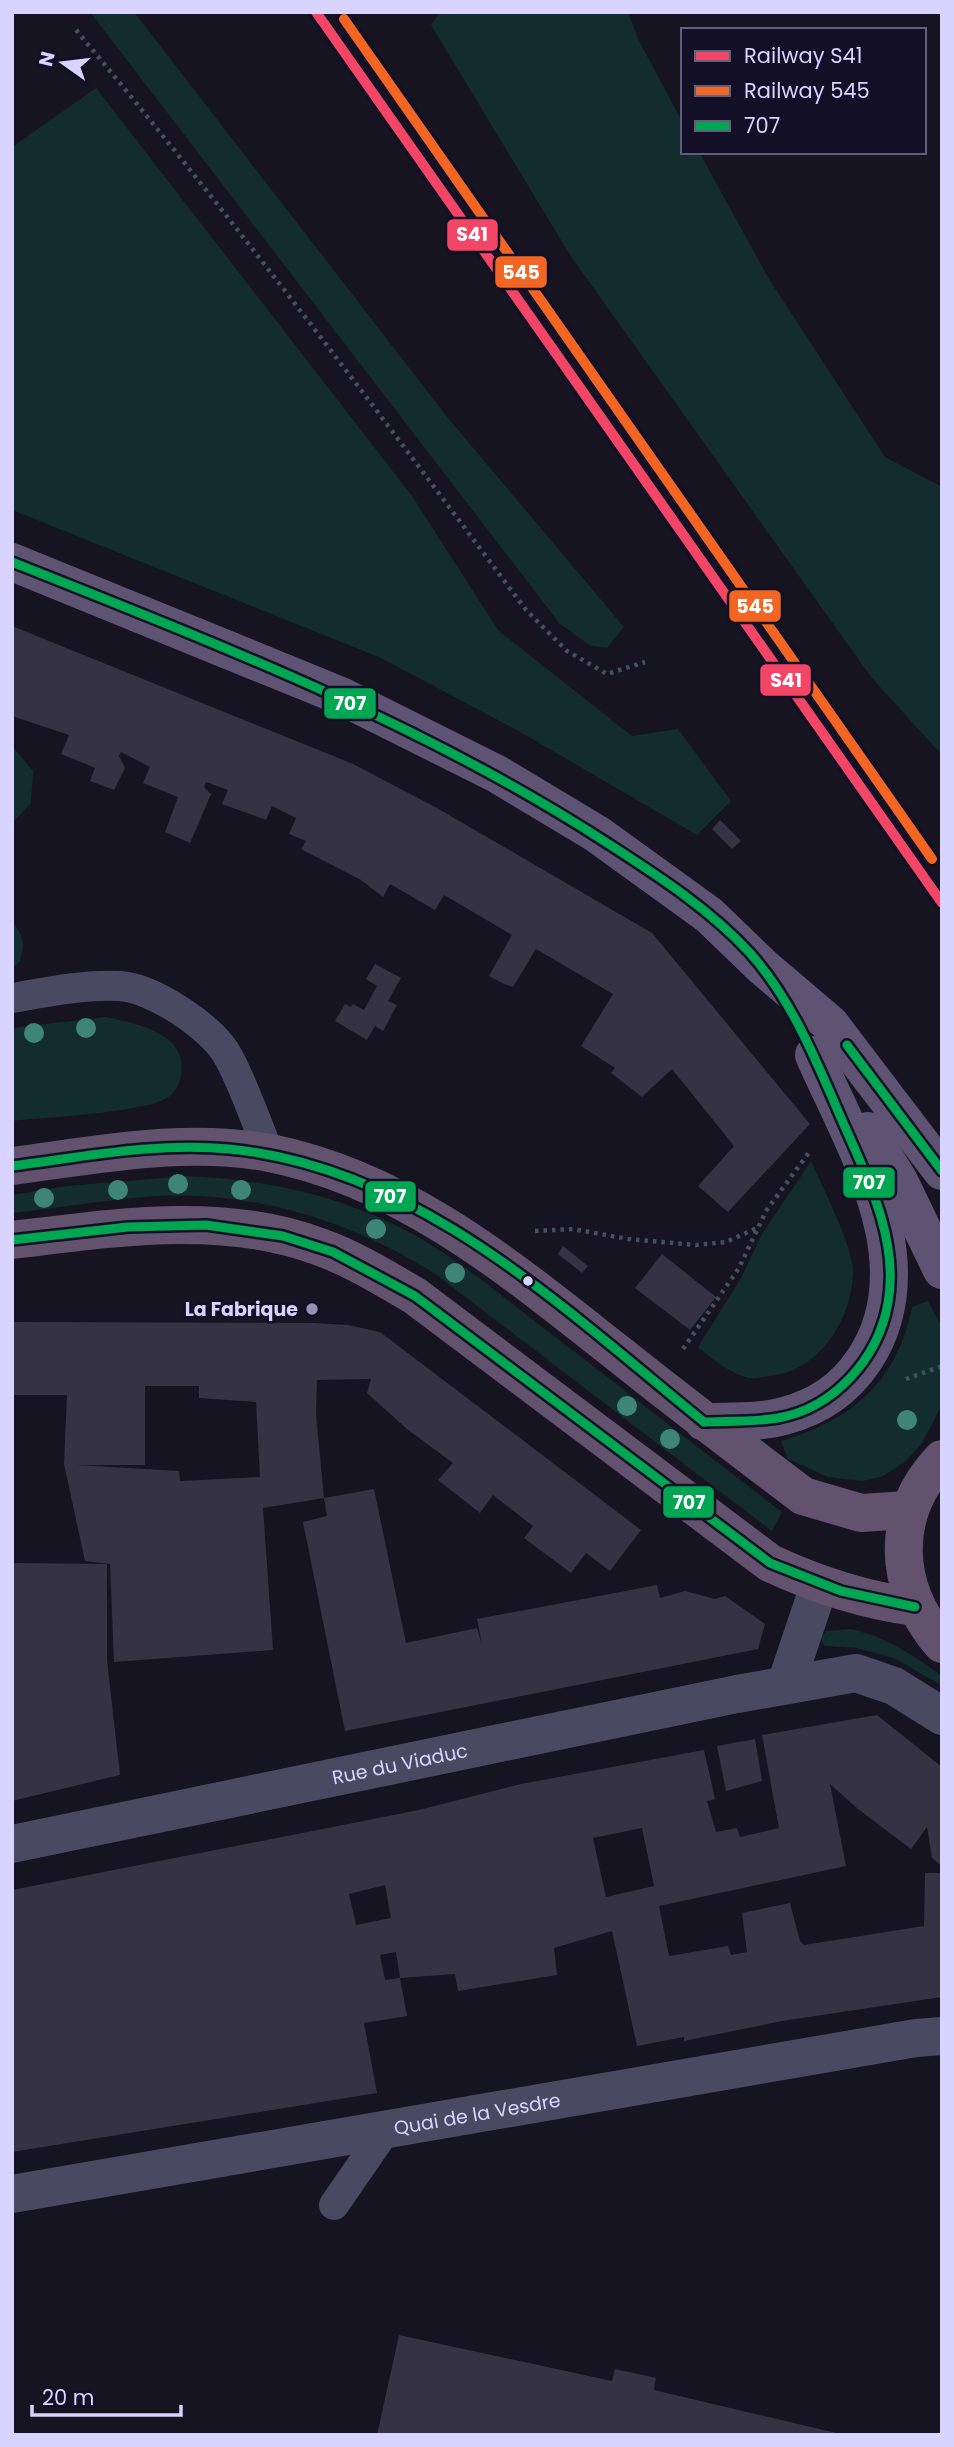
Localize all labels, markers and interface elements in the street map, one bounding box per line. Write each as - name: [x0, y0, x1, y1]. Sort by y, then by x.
- north arrow: [28, 28, 98, 98]
- legend: [681, 28, 926, 154]
- text: Railway S41: [744, 41, 862, 70]
- text: N: [32, 49, 62, 69]
- text: Railway 545: [744, 76, 870, 105]
- text: 707: [744, 111, 780, 140]
- line badge: S41: [446, 218, 499, 252]
- text: S41: [456, 221, 488, 248]
- line badge: 545: [494, 255, 548, 289]
- text: 545: [502, 259, 540, 286]
- line badge: 545: [728, 589, 782, 623]
- text: 545: [736, 593, 774, 620]
- line badge: S41: [759, 663, 812, 697]
- text: S41: [770, 667, 802, 694]
- line badge: 707: [323, 687, 377, 720]
- text: 707: [334, 690, 366, 717]
- line badge: 707: [842, 1166, 896, 1199]
- text: 707: [853, 1169, 885, 1196]
- line badge: 707: [364, 1180, 417, 1213]
- text: 707: [374, 1183, 406, 1210]
- unlabelled marker: [521, 1274, 535, 1288]
- place label: La Fabrique: [185, 1296, 298, 1323]
- marker: La Fabrique: [304, 1301, 320, 1317]
- line badge: 707: [662, 1485, 715, 1519]
- text: 707: [673, 1489, 705, 1516]
- street label: Rue du Viaduc: [330, 1737, 470, 1791]
- street label: Quai de la Vesdre: [392, 2086, 562, 2141]
- scale bar: [32, 2374, 180, 2418]
- text: 20 m: [42, 2383, 95, 2412]

